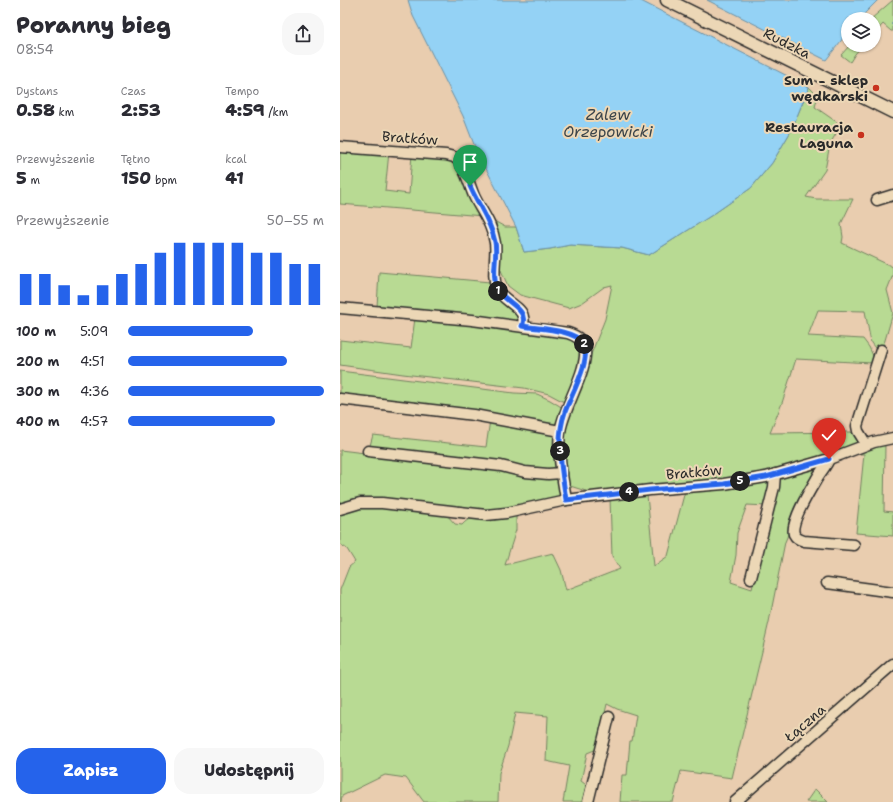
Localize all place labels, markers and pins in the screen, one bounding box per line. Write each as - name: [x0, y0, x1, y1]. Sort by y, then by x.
- place label: Sum - sklep wędkarski: [784, 71, 868, 105]
- marker: Sum - sklep wędkarski: [871, 83, 881, 93]
- place label: Restauracja Laguna: [765, 118, 853, 152]
- marker: Restauracja Laguna: [856, 130, 866, 140]
- pin: [453, 145, 487, 186]
- pin: 1: [488, 281, 508, 301]
- pin: 2: [574, 334, 594, 354]
- pin: [812, 418, 846, 459]
- pin: 3: [550, 441, 570, 461]
- pin: 5: [730, 471, 750, 491]
- pin: 4: [619, 482, 639, 502]

